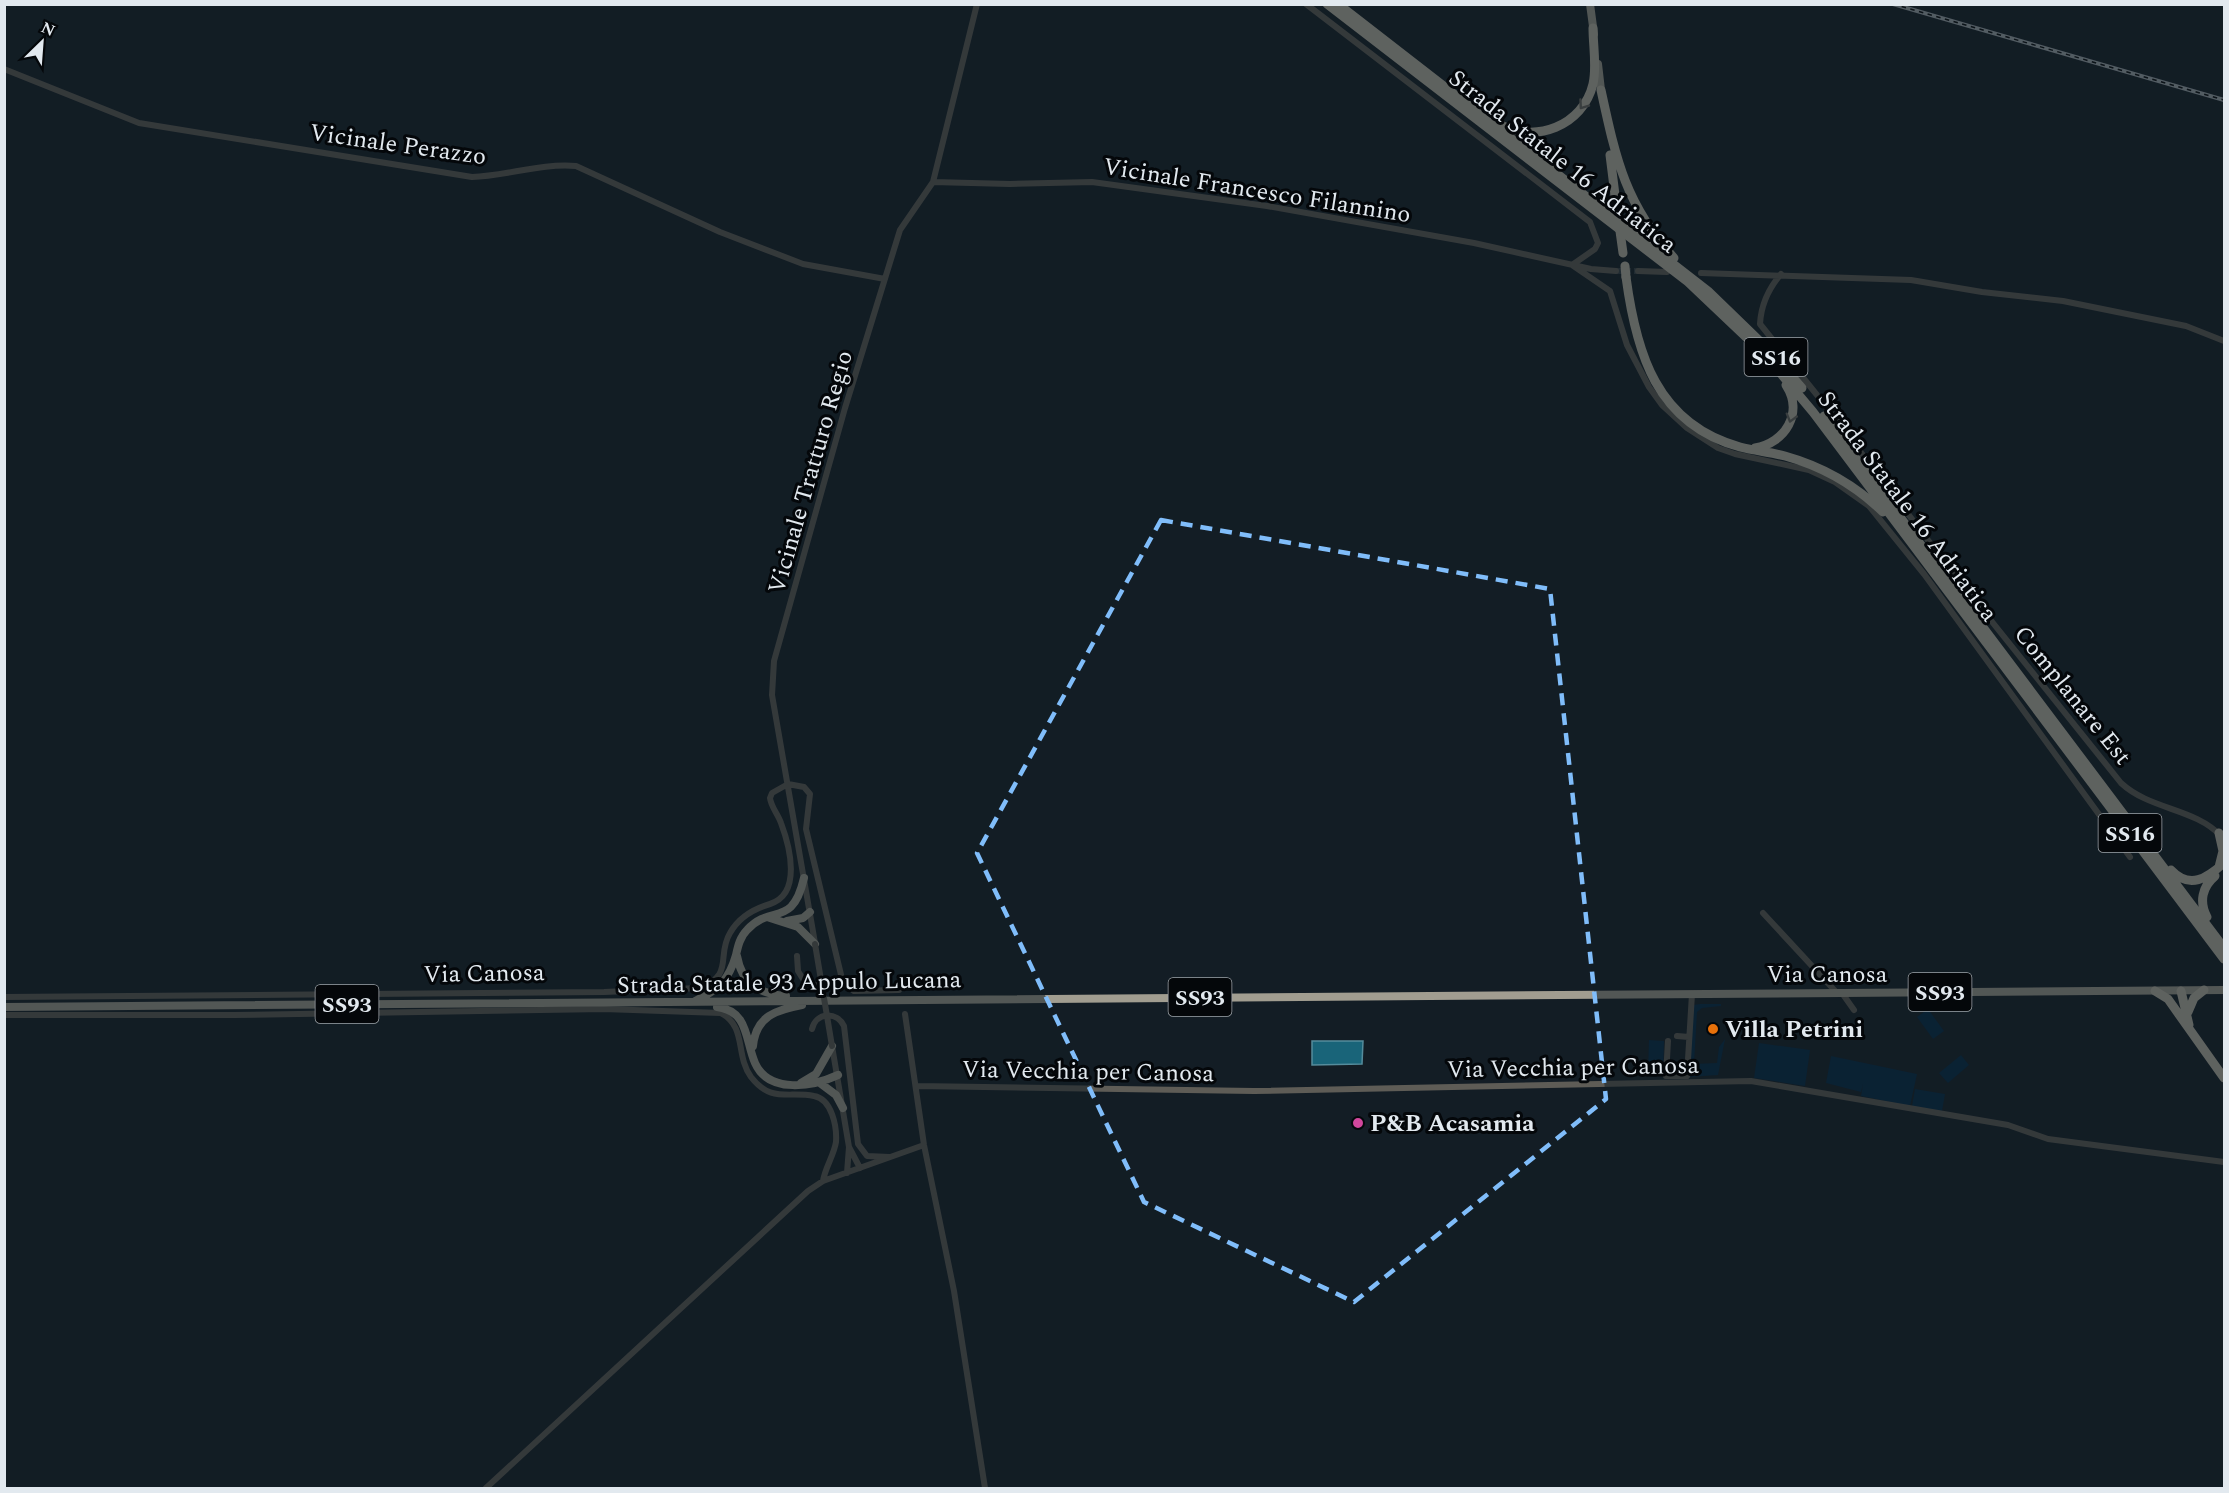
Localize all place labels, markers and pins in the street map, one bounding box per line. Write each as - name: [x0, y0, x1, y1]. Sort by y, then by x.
- place label: Villa Petrini: [1725, 1012, 1863, 1048]
- marker: Villa Petrini: [1706, 1022, 1720, 1036]
- place label: P&B Acasamia: [1370, 1106, 1535, 1142]
- marker: P&B Acasamia: [1351, 1116, 1365, 1130]

